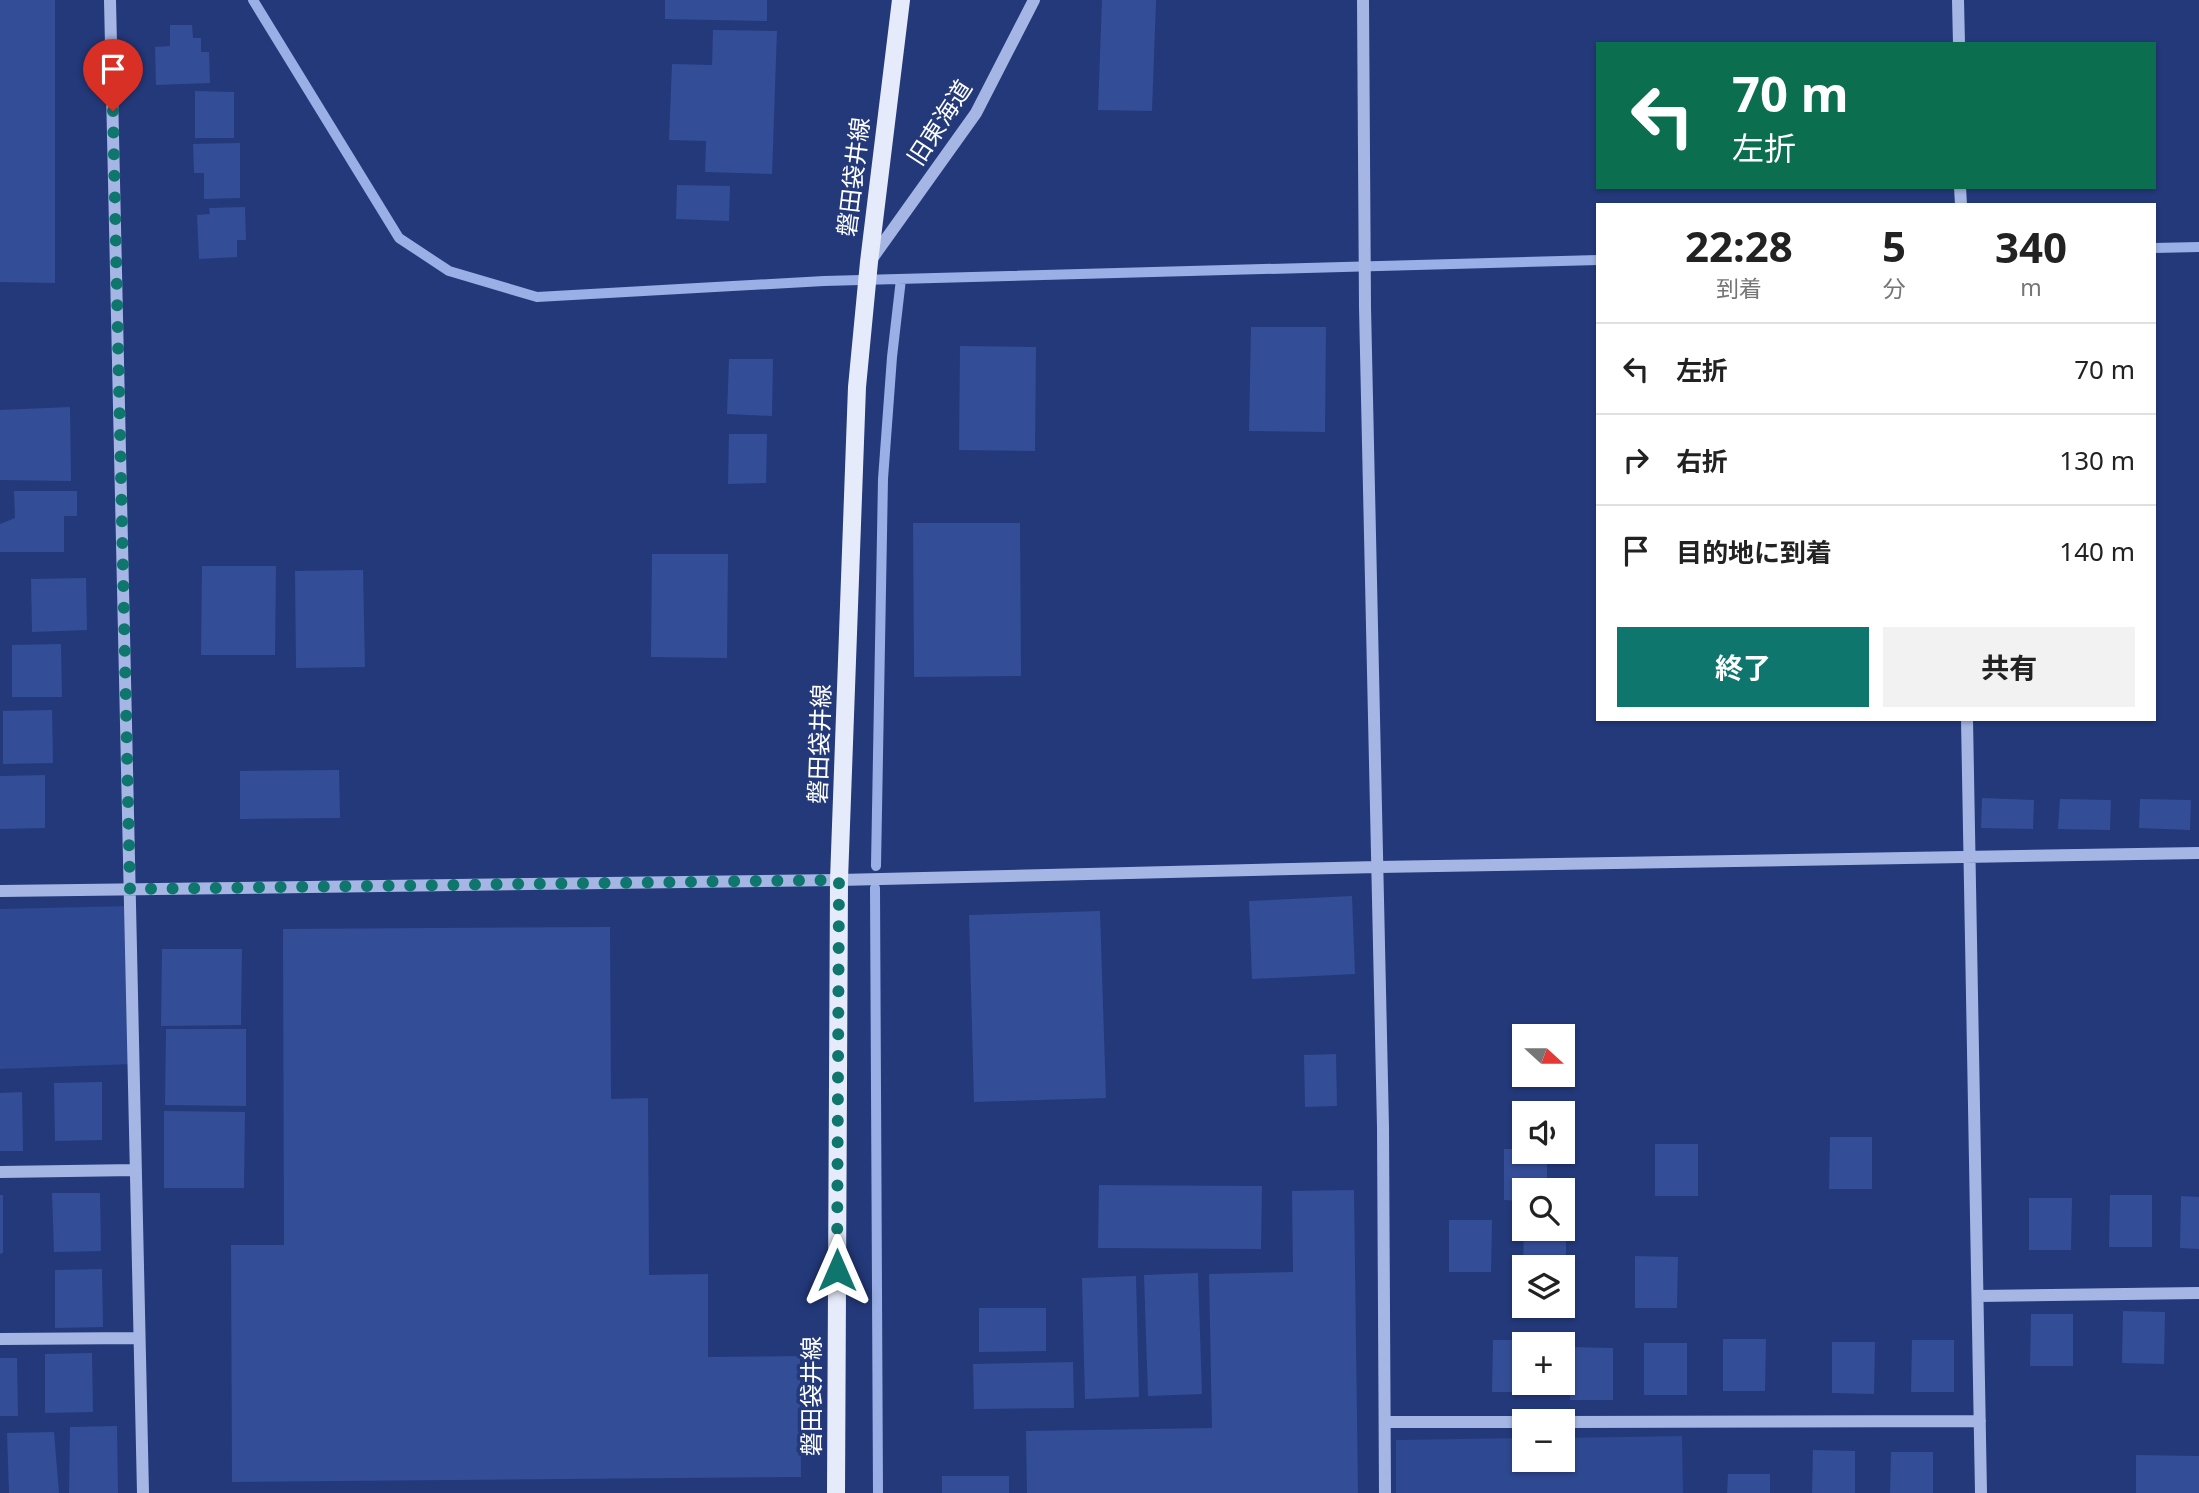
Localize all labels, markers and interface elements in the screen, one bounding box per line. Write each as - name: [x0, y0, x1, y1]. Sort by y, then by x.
- pin: [83, 39, 143, 111]
- icon: arrive: [94, 50, 132, 88]
- text: 70 m: [1732, 60, 1849, 126]
- icon: left: [1617, 70, 1708, 161]
- street label: 旧東海道: [899, 73, 979, 171]
- street label: 磐田袋井線: [829, 115, 876, 238]
- text: 左折: [1732, 126, 1796, 169]
- text: 22:28: [1685, 217, 1793, 274]
- text: 5: [1882, 217, 1906, 274]
- text: 340: [1995, 218, 2067, 275]
- text: m: [2020, 271, 2042, 303]
- text: 到着: [1716, 272, 1762, 304]
- text: 分: [1882, 272, 1905, 304]
- icon: left: [1617, 350, 1655, 388]
- text: 70 m: [2074, 351, 2135, 387]
- text: 左折: [1676, 352, 1728, 388]
- icon: right: [1617, 441, 1655, 479]
- text: 130 m: [2059, 442, 2135, 478]
- text: 右折: [1676, 443, 1728, 479]
- icon: arrive: [1617, 532, 1655, 570]
- text: 140 m: [2059, 533, 2135, 569]
- text: 目的地に到着: [1676, 534, 1832, 570]
- button: 終了: [1617, 627, 1869, 707]
- button: 共有: [1883, 627, 2135, 707]
- street label: 磐田袋井線: [800, 683, 837, 804]
- north arrow: [1512, 1024, 1575, 1087]
- map controls: [1512, 1024, 1575, 1472]
- button: sound: [1512, 1101, 1575, 1164]
- button: search: [1512, 1178, 1575, 1241]
- position arrow: [800, 1233, 874, 1307]
- button: layers: [1512, 1255, 1575, 1318]
- button: +: [1512, 1332, 1575, 1395]
- street label: 磐田袋井線: [794, 1336, 827, 1456]
- button: −: [1512, 1409, 1575, 1472]

